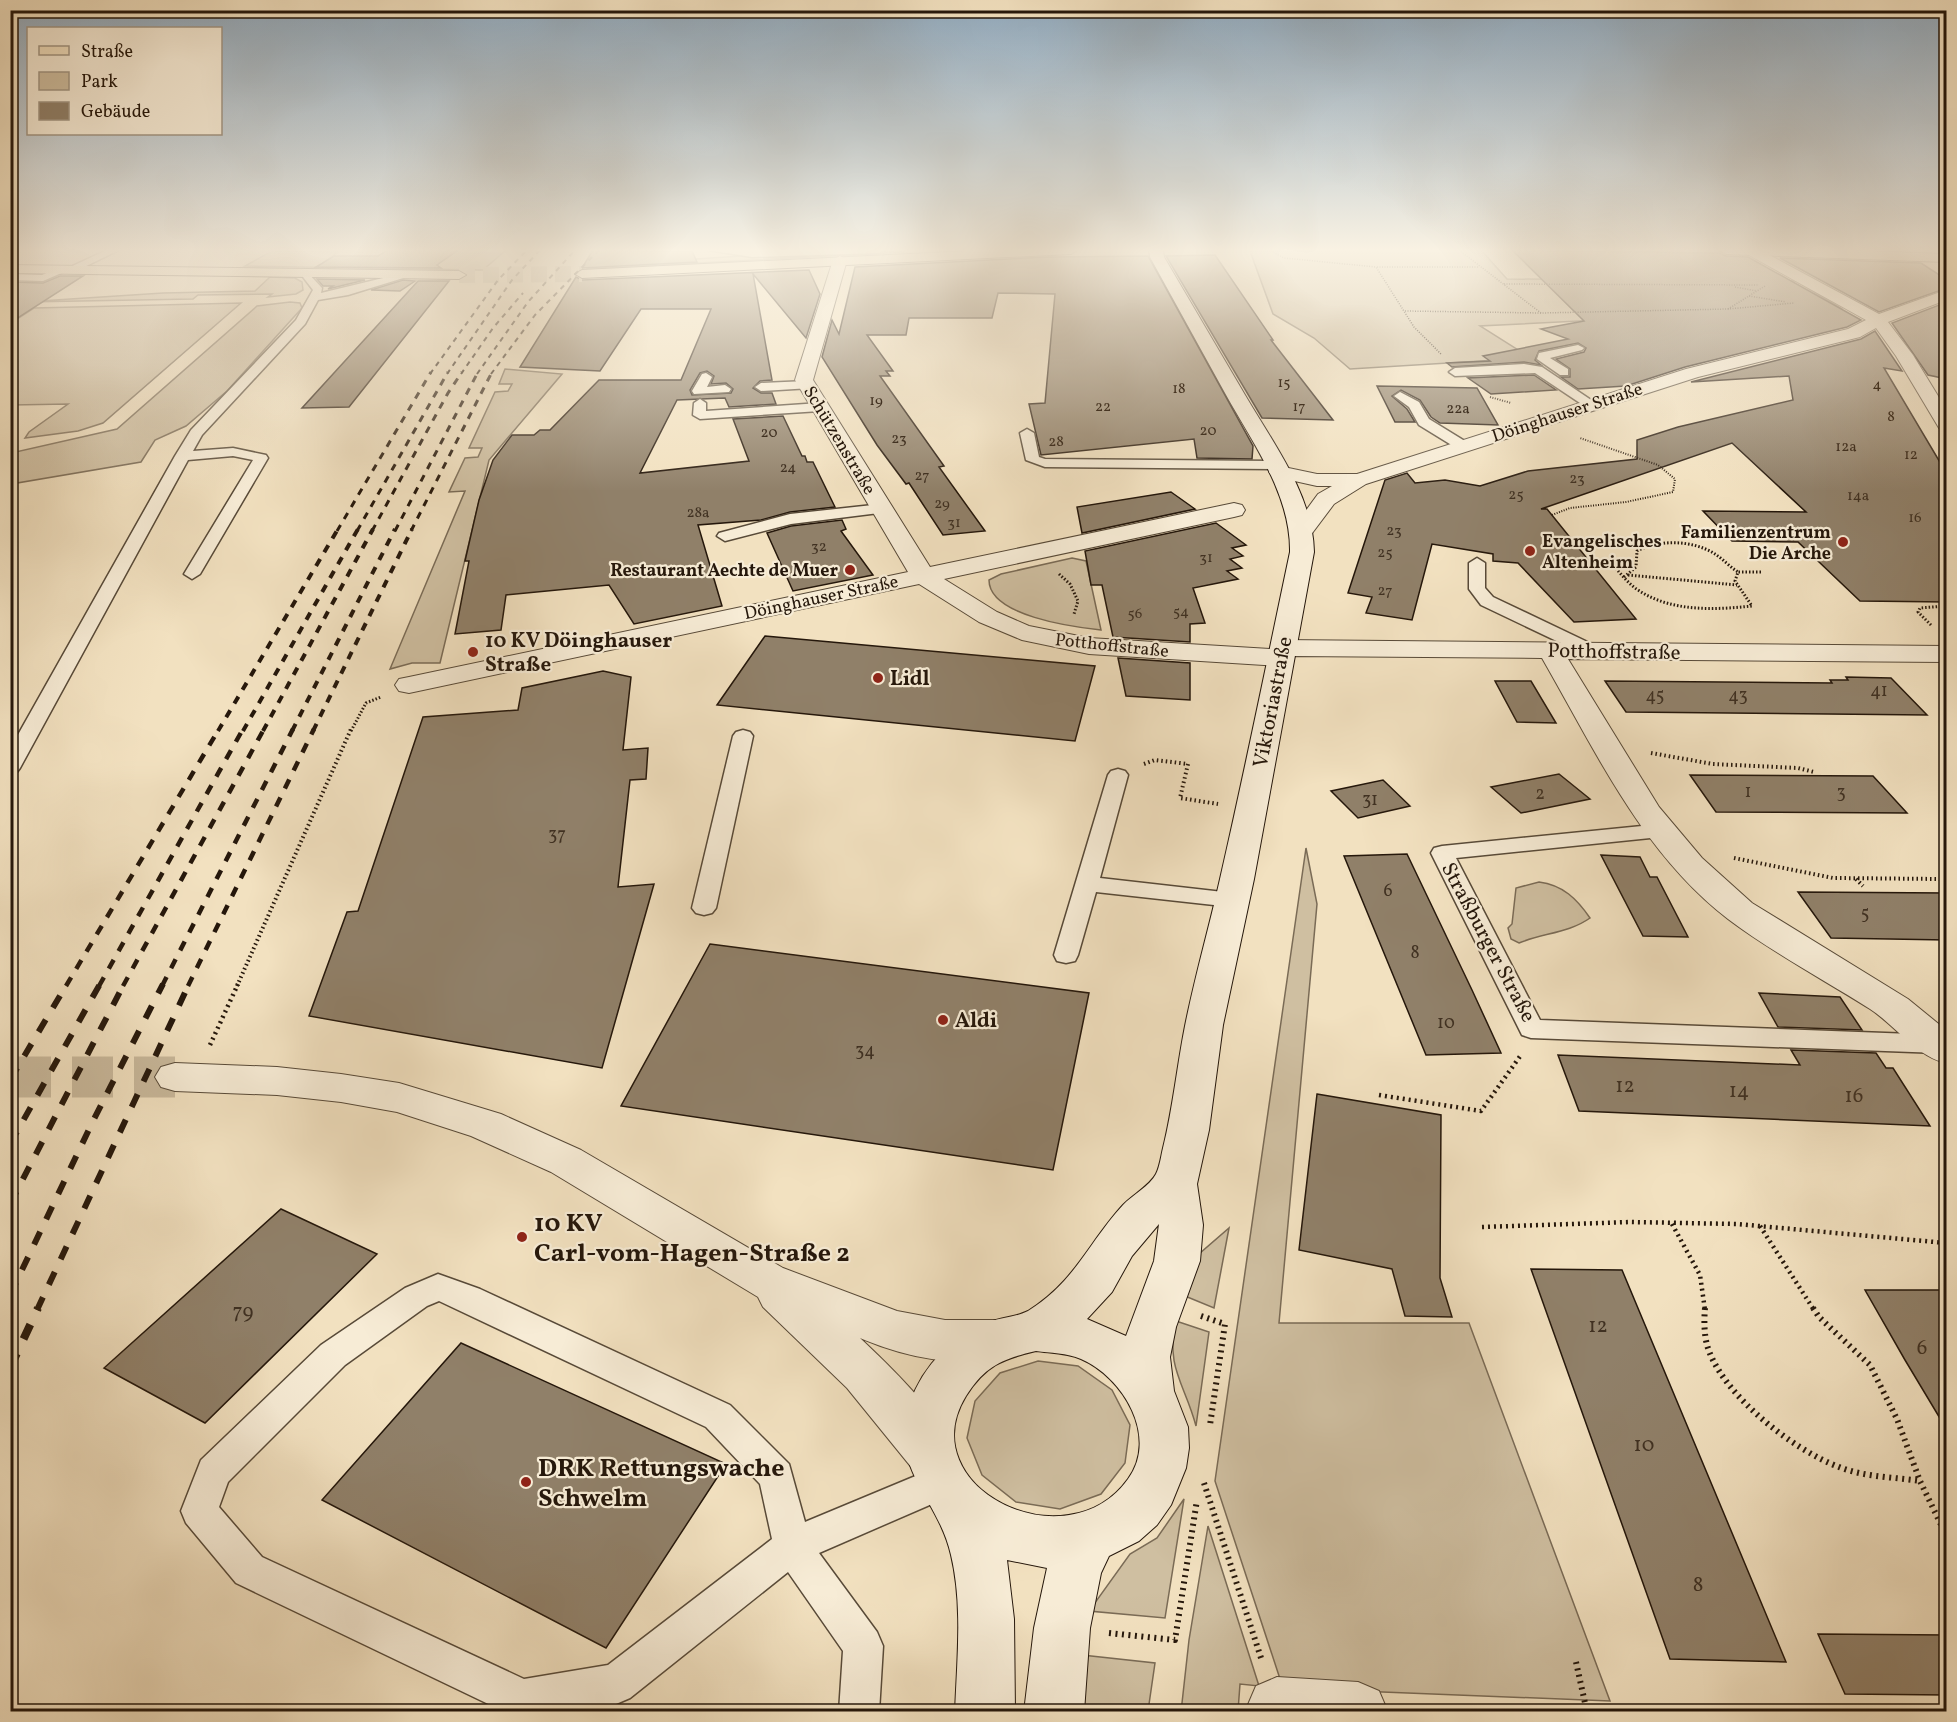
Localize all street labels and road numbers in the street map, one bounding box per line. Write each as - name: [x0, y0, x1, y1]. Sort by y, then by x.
- street label: Döinghauser Straße: [1489, 377, 1646, 450]
- street label: Schützenstraße: [796, 382, 881, 500]
- street label: Döinghauser Straße: [742, 570, 901, 627]
- street label: Potthoffstraße: [1054, 628, 1170, 665]
- street label: Viktoriastraße: [1247, 634, 1300, 770]
- street label: Potthoffstraße: [1547, 637, 1681, 668]
- street label: Straßburger Straße: [1433, 858, 1542, 1028]

